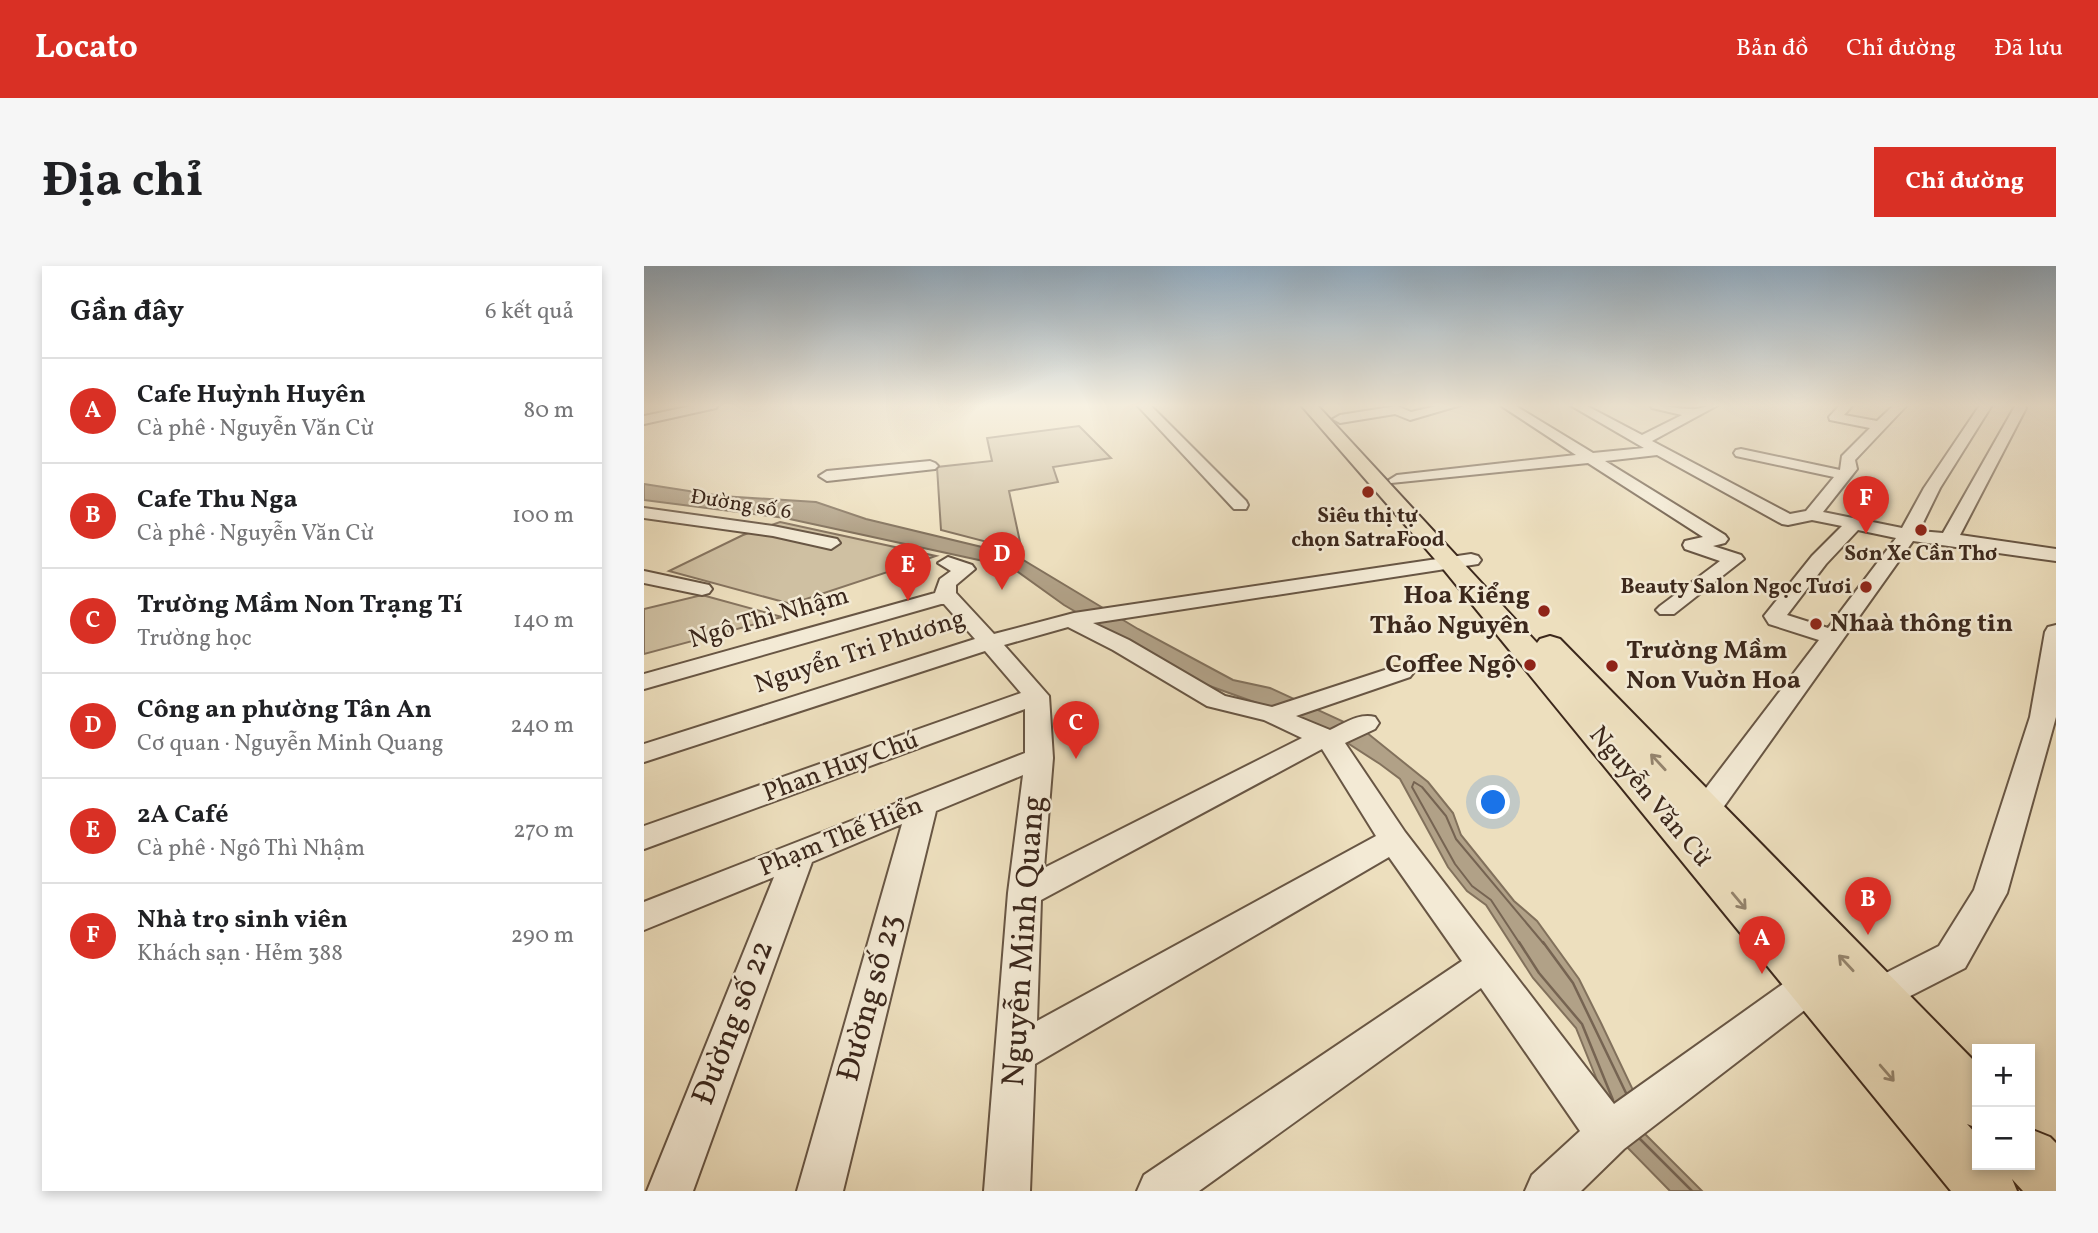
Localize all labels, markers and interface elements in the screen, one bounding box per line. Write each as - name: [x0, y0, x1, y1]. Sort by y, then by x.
- text: Locato: [35, 26, 138, 72]
- text: Bản đồ: [1736, 32, 1808, 66]
- text: Chỉ đường: [1846, 32, 1956, 66]
- text: Đã lưu: [1994, 32, 2063, 66]
- button: Chỉ đường: [1874, 147, 2056, 217]
- text: Địa chỉ: [42, 148, 203, 217]
- text: Gần đây: [70, 291, 184, 333]
- text: 6 kết quả: [485, 296, 574, 328]
- text: Cafe Huỳnh Huyên: [137, 377, 366, 413]
- text: A: [85, 395, 101, 427]
- text: 80 m: [524, 395, 574, 427]
- text: Cà phê · Nguyễn Văn Cừ: [137, 413, 374, 445]
- pin: F: [1843, 476, 1889, 534]
- text: Cafe Thu Nga: [137, 482, 298, 518]
- street label: Đường số 6: [688, 483, 794, 527]
- marker: Siêu thị tự chọn SatraFood: [1360, 484, 1376, 500]
- text: B: [85, 500, 101, 532]
- text: 100 m: [512, 500, 574, 532]
- place label: Siêu thị tự chọn SatraFood: [1291, 502, 1445, 555]
- text: Cà phê · Nguyễn Văn Cừ: [137, 518, 374, 550]
- marker: Sơn Xe Cần Thơ: [1913, 522, 1929, 538]
- pin: D: [979, 532, 1025, 590]
- place label: Sơn Xe Cần Thơ: [1844, 540, 1998, 569]
- pin: E: [885, 543, 931, 601]
- place label: Beauty Salon Ngọc Tươi: [1620, 573, 1852, 602]
- street label: Ngô Thì Nhậm: [685, 578, 853, 658]
- place label: Hoa Kiểng Thảo Nguyên: [1369, 578, 1530, 644]
- marker: Beauty Salon Ngọc Tươi: [1858, 579, 1874, 595]
- text: Trường Mầm Non Trạng Tí: [137, 587, 463, 623]
- street label: Nguyển Tri Phương: [750, 601, 970, 703]
- marker: Hoa Kiểng Thảo Nguyên: [1536, 603, 1552, 619]
- text: C: [86, 605, 100, 637]
- text: 140 m: [513, 605, 574, 637]
- place label: Nhaà thông tin: [1830, 606, 2013, 642]
- marker: Nhaà thông tin: [1808, 616, 1824, 632]
- text: Trường học: [137, 623, 252, 655]
- place label: Trường Mầm Non Vuờn Hoa: [1626, 633, 1801, 699]
- place label: Coffee Ngộ: [1385, 647, 1516, 683]
- marker: Coffee Ngộ: [1522, 657, 1538, 673]
- marker: Trường Mầm Non Vuờn Hoa: [1604, 658, 1620, 674]
- text: Công an phường Tân An: [137, 692, 432, 728]
- pin: C: [1053, 701, 1099, 759]
- text: D: [85, 710, 101, 742]
- text: 240 m: [510, 710, 574, 742]
- street label: Nguyễn Văn Cừ: [1580, 718, 1720, 876]
- street label: Phan Huy Chú: [758, 722, 924, 812]
- text: Cơ quan · Nguyễn Minh Quang: [137, 728, 444, 760]
- one-way arrow: [1649, 754, 1666, 771]
- your location: [1476, 785, 1510, 819]
- street label: Phạm Thế Hiển: [754, 788, 928, 886]
- street label: Nguyễn Minh Quang: [993, 794, 1057, 1088]
- text: 2A Café: [137, 797, 229, 833]
- text: E: [86, 815, 100, 847]
- text: 270 m: [513, 815, 574, 847]
- text: Cà phê · Ngô Thì Nhậm: [137, 833, 365, 865]
- pin: B: [1845, 877, 1891, 935]
- one-way arrow: [1731, 891, 1746, 909]
- text: Nhà trọ sinh viên: [137, 902, 348, 938]
- street label: Đường số 23: [828, 909, 914, 1087]
- pin: A: [1739, 916, 1785, 974]
- text: F: [86, 920, 100, 952]
- text: 290 m: [511, 920, 574, 952]
- street label: Đường số 22: [682, 934, 786, 1112]
- text: Khách sạn · Hẻm 388: [137, 938, 343, 970]
- one-way arrow: [1838, 954, 1854, 972]
- map controls: [1972, 1044, 2035, 1170]
- button: +: [1972, 1044, 2035, 1107]
- one-way arrow: [1879, 1064, 1895, 1082]
- button: −: [1972, 1107, 2035, 1170]

